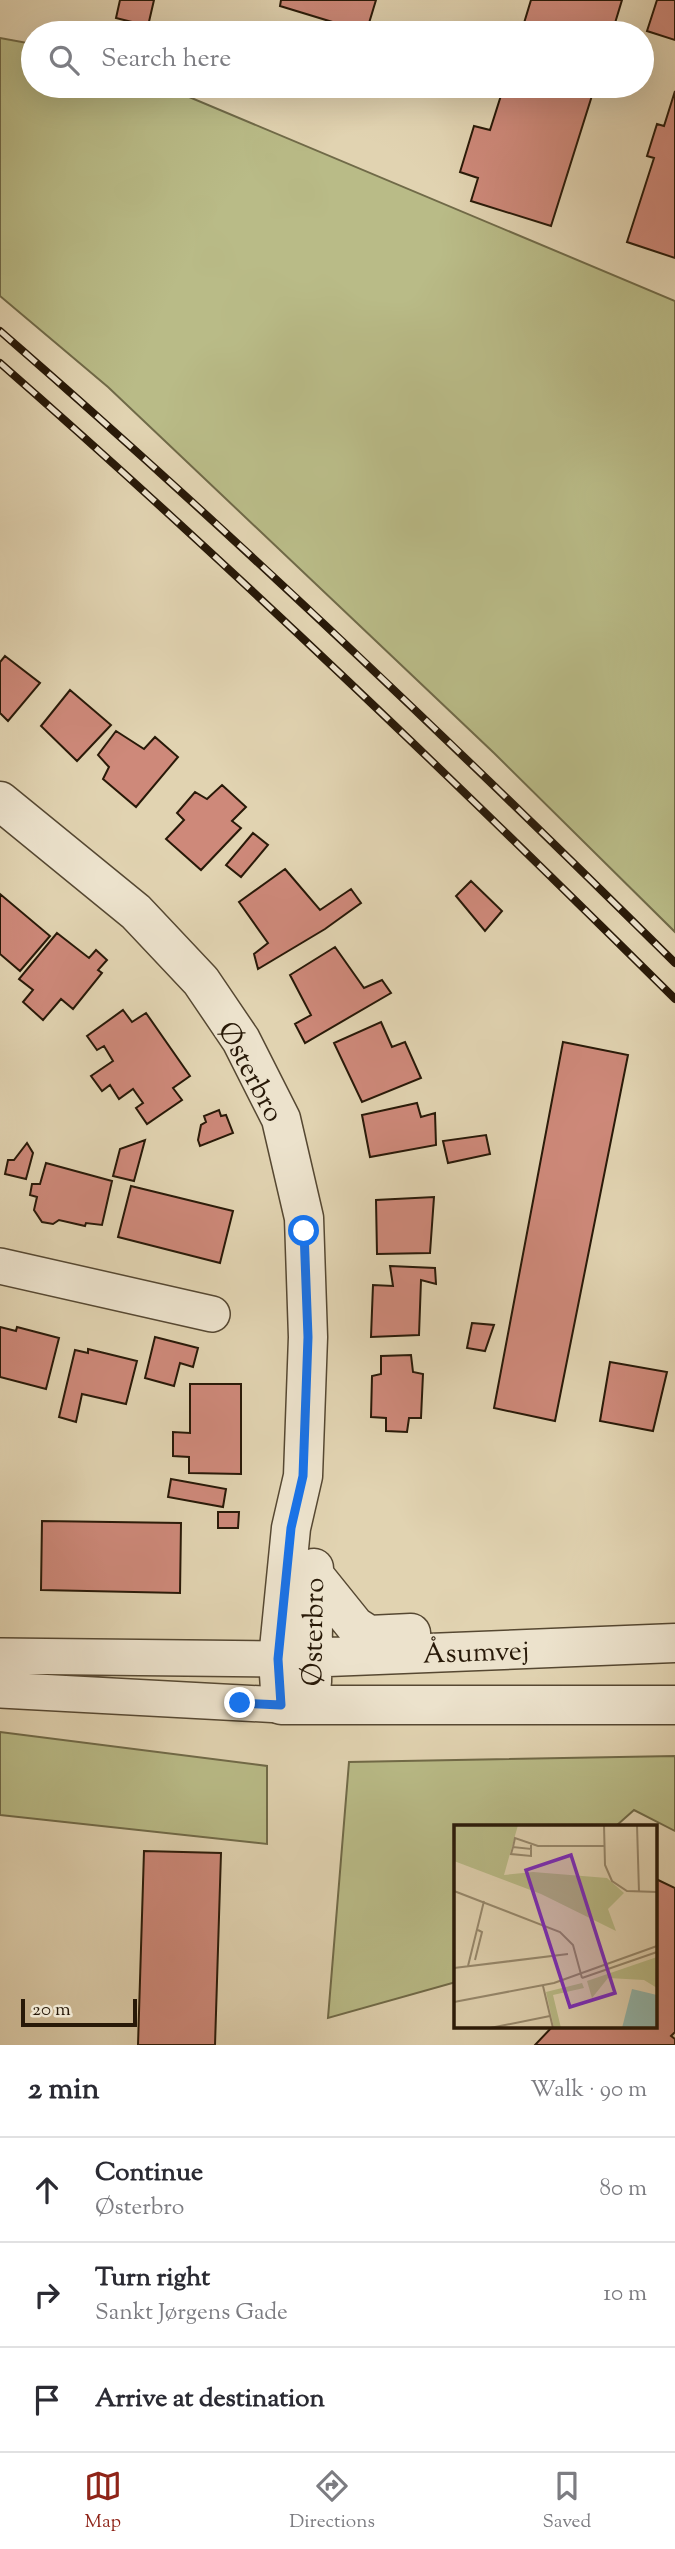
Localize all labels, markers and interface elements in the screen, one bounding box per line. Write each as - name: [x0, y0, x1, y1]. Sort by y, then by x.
- search box: [21, 21, 654, 98]
- icon: search: [45, 41, 83, 79]
- text: Search here: [101, 41, 231, 78]
- street label: Østerbro: [206, 1015, 293, 1130]
- route start: [288, 1215, 319, 1246]
- street label: Østerbro: [294, 1577, 336, 1687]
- street label: Åsumvej: [422, 1632, 530, 1676]
- route end: [224, 1687, 255, 1718]
- inset map: [454, 1825, 658, 2028]
- scale bar: [21, 1996, 136, 2028]
- text: 20 m: [32, 1997, 71, 2024]
- text: 2 min: [28, 2069, 100, 2112]
- text: Walk · 90 m: [530, 2074, 647, 2107]
- text: Continue: [95, 2155, 203, 2192]
- icon: ahead: [28, 2171, 66, 2209]
- text: 80 m: [599, 2173, 647, 2206]
- text: Østerbro: [95, 2192, 184, 2225]
- text: Turn right: [95, 2260, 210, 2297]
- icon: right: [28, 2276, 66, 2314]
- text: 10 m: [603, 2278, 647, 2311]
- text: Sankt Jørgens Gade: [95, 2297, 288, 2330]
- icon: arrive: [28, 2381, 66, 2419]
- text: Arrive at destination: [95, 2381, 325, 2418]
- tab: Map: [84, 2467, 122, 2536]
- tab: Directions: [289, 2467, 375, 2536]
- tab: Saved: [542, 2467, 591, 2536]

